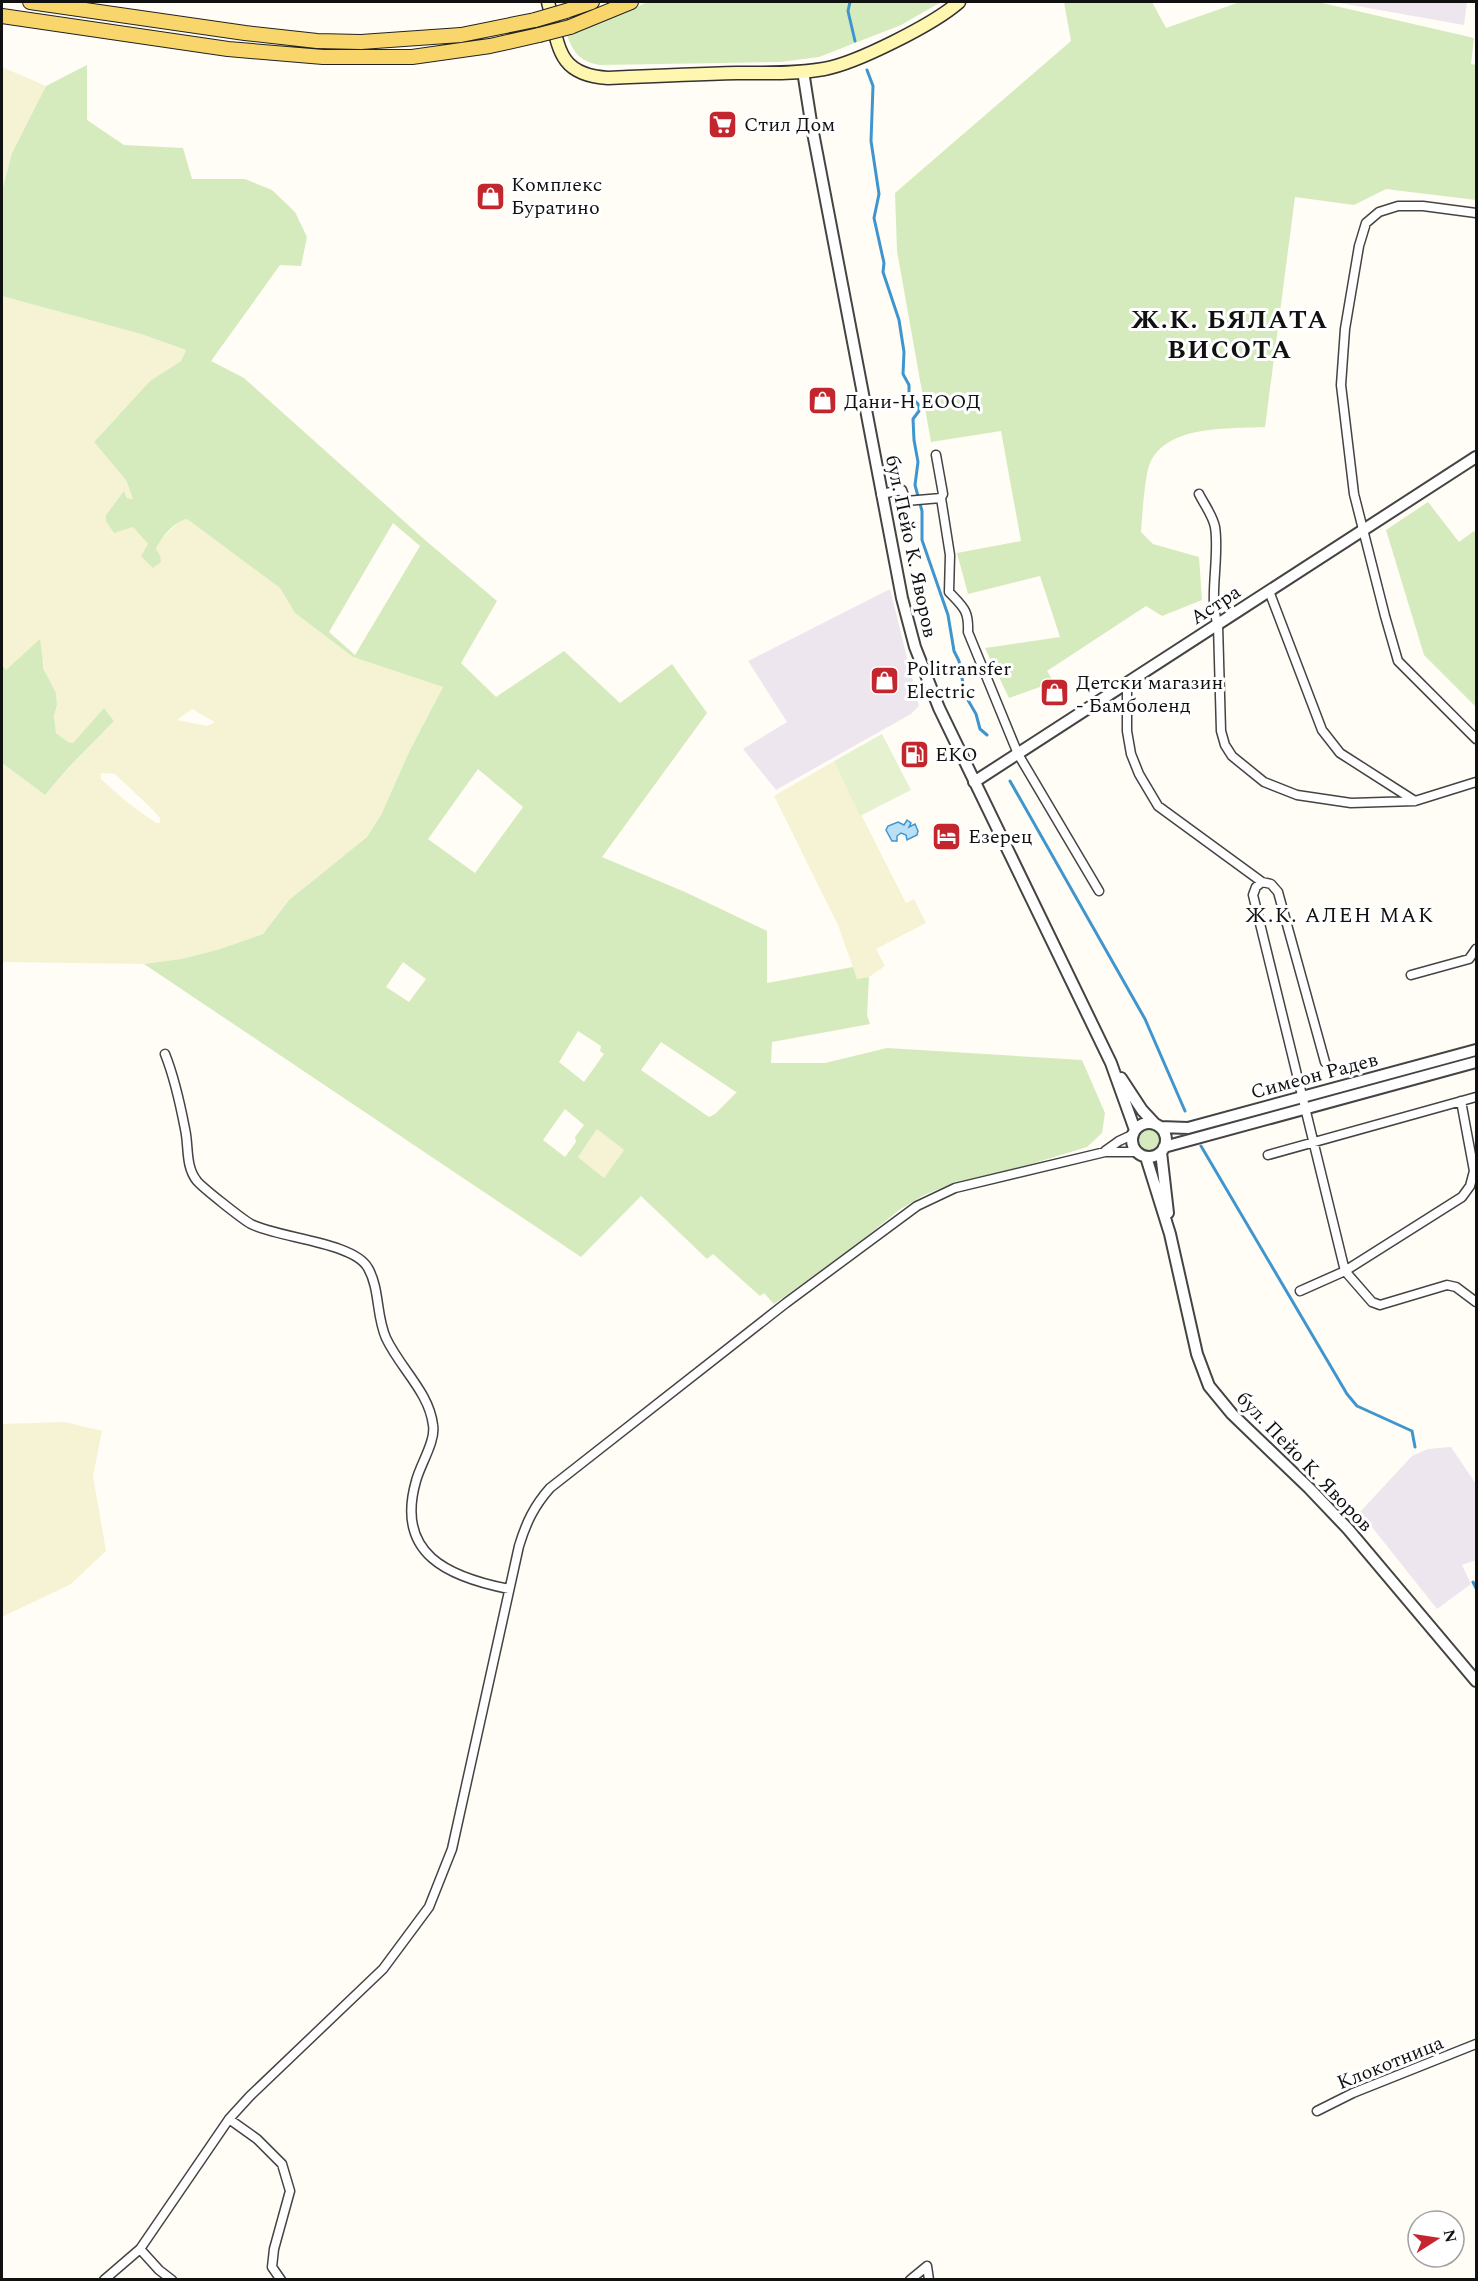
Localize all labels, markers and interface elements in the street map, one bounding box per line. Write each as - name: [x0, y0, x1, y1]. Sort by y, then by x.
- supermarket icon: Стил Дом: [707, 108, 739, 140]
- place label: Стил Дом: [744, 110, 835, 140]
- place label: Комплекс Буратино: [511, 170, 602, 223]
- shop icon: Комплекс Буратино: [474, 180, 506, 212]
- district label: Ж.К. БЯЛАТА ВИСОТА: [1131, 300, 1329, 370]
- shop icon: Дани-Н ЕООД: [807, 385, 839, 417]
- place label: Дани-Н ЕООД: [844, 387, 981, 417]
- street label: бул. Пейо К. Яворов: [877, 452, 945, 640]
- street label: Астра: [1184, 577, 1247, 632]
- place label: Politransfer Electric: [906, 654, 1011, 707]
- shop icon: Politransfer Electric: [869, 664, 901, 696]
- place label: Детски магазин - Бамболенд: [1076, 668, 1223, 721]
- shop icon: Детски магазин - Бамболенд: [1039, 677, 1071, 709]
- fuel station icon: EKO: [898, 738, 930, 770]
- place label: EKO: [935, 740, 978, 770]
- hotel icon: Езерец: [931, 820, 963, 852]
- place label: Езерец: [968, 822, 1032, 852]
- district label: Ж.К. АЛЕН МАК: [1245, 900, 1435, 932]
- street label: Симеон Радев: [1247, 1045, 1381, 1107]
- street label: бул. Пейо К. Яворов: [1229, 1385, 1380, 1539]
- street label: Клокотница: [1332, 2028, 1448, 2098]
- north arrow: [1406, 2209, 1466, 2269]
- text: N: [1437, 2227, 1463, 2245]

